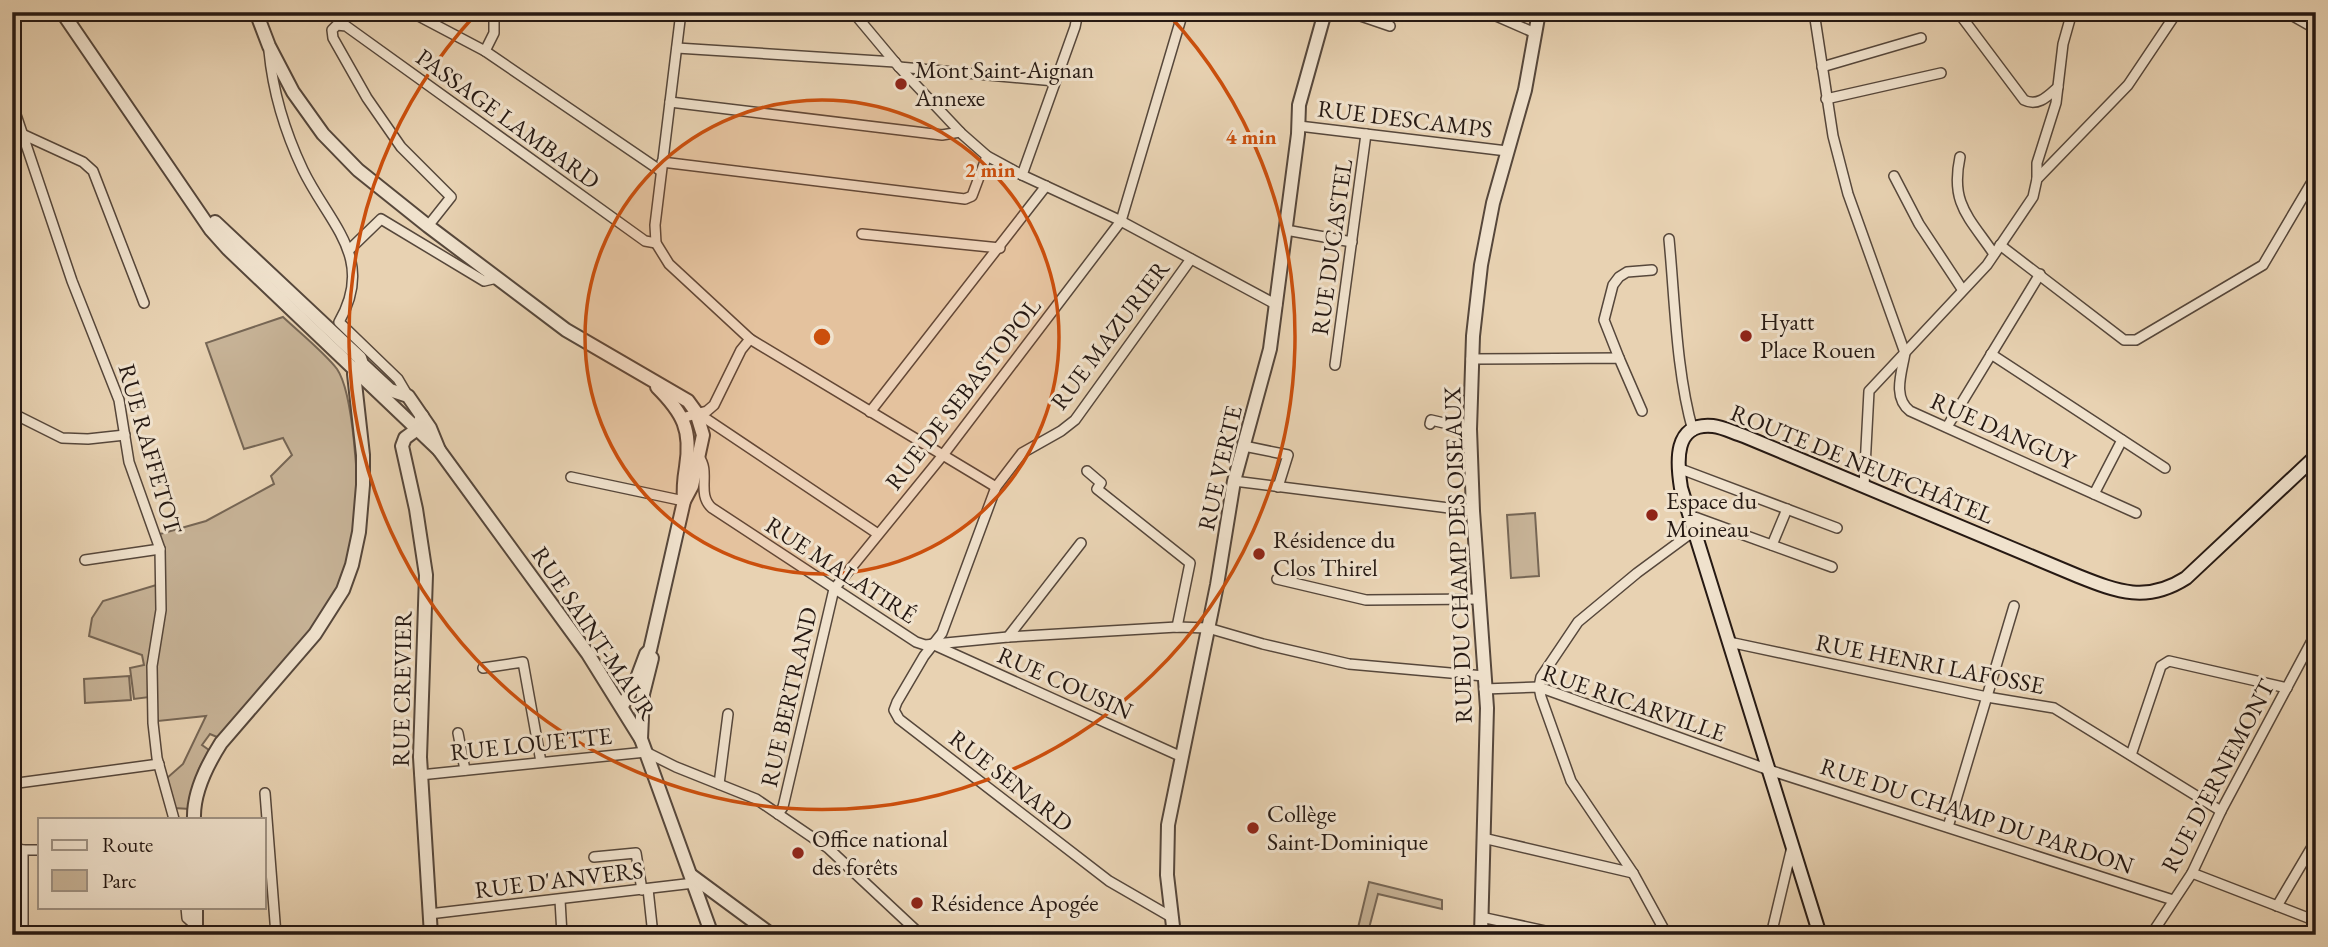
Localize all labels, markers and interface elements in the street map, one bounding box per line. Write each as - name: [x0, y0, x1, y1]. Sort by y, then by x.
- street label: PASSAGE LAMBARD: [410, 41, 606, 196]
- place label: Mont Saint-Aignan Annexe: [914, 54, 1095, 113]
- marker: Mont Saint-Aignan Annexe: [893, 76, 909, 92]
- street label: RUE DESCAMPS: [1316, 92, 1494, 145]
- text: 4 min: [1225, 123, 1277, 150]
- text: 2 min: [964, 156, 1016, 183]
- street label: RUE DUCASTEL: [1304, 157, 1359, 337]
- street label: RUE MAZURIER: [1043, 253, 1177, 416]
- street label: RUE DE SEBASTOPOL: [878, 291, 1047, 496]
- place label: Hyatt Place Rouen: [1760, 306, 1876, 365]
- centre of rings: [810, 325, 834, 349]
- marker: Hyatt Place Rouen: [1738, 328, 1754, 344]
- street label: RUE RAFFETOT: [111, 360, 190, 538]
- street label: RUE DANGUY: [1926, 385, 2081, 477]
- street label: RUE DU CHAMP DES OISEAUX: [1436, 386, 1479, 724]
- street label: ROUTE DE NEUFCHÂTEL: [1726, 397, 1998, 531]
- street label: RUE VERTE: [1190, 402, 1249, 533]
- place label: Espace du Moineau: [1666, 485, 1757, 544]
- marker: Espace du Moineau: [1644, 507, 1660, 523]
- street label: RUE MALATIRÉ: [760, 509, 923, 630]
- place label: Résidence du Clos Thirel: [1273, 524, 1396, 583]
- street label: RUE SAINT-MAUR: [525, 540, 664, 726]
- marker: Résidence du Clos Thirel: [1251, 546, 1267, 562]
- street label: RUE BERTRAND: [753, 604, 824, 790]
- street label: RUE CREVIER: [385, 610, 418, 767]
- street label: RUE HENRI LAFOSSE: [1813, 626, 2047, 701]
- street label: RUE COUSIN: [993, 639, 1138, 726]
- street label: RUE RICARVILLE: [1538, 657, 1730, 748]
- street label: RUE D'ERNEMONT: [2154, 673, 2282, 878]
- street label: RUE LOUETTE: [449, 720, 613, 767]
- street label: RUE SENARD: [943, 723, 1079, 839]
- street label: RUE DU CHAMP DU PARDON: [1817, 750, 2138, 881]
- place label: Collège Saint-Dominique: [1267, 798, 1428, 857]
- legend: [38, 818, 266, 908]
- marker: Collège Saint-Dominique: [1245, 820, 1261, 836]
- place label: Office national des forêts: [812, 823, 948, 882]
- text: Route: [102, 831, 153, 858]
- marker: Office national des forêts: [790, 845, 806, 861]
- street label: RUE D'ANVERS: [473, 854, 645, 905]
- text: Parc: [102, 867, 136, 894]
- place label: Résidence Apogée: [931, 887, 1099, 918]
- marker: Résidence Apogée: [909, 895, 925, 911]

